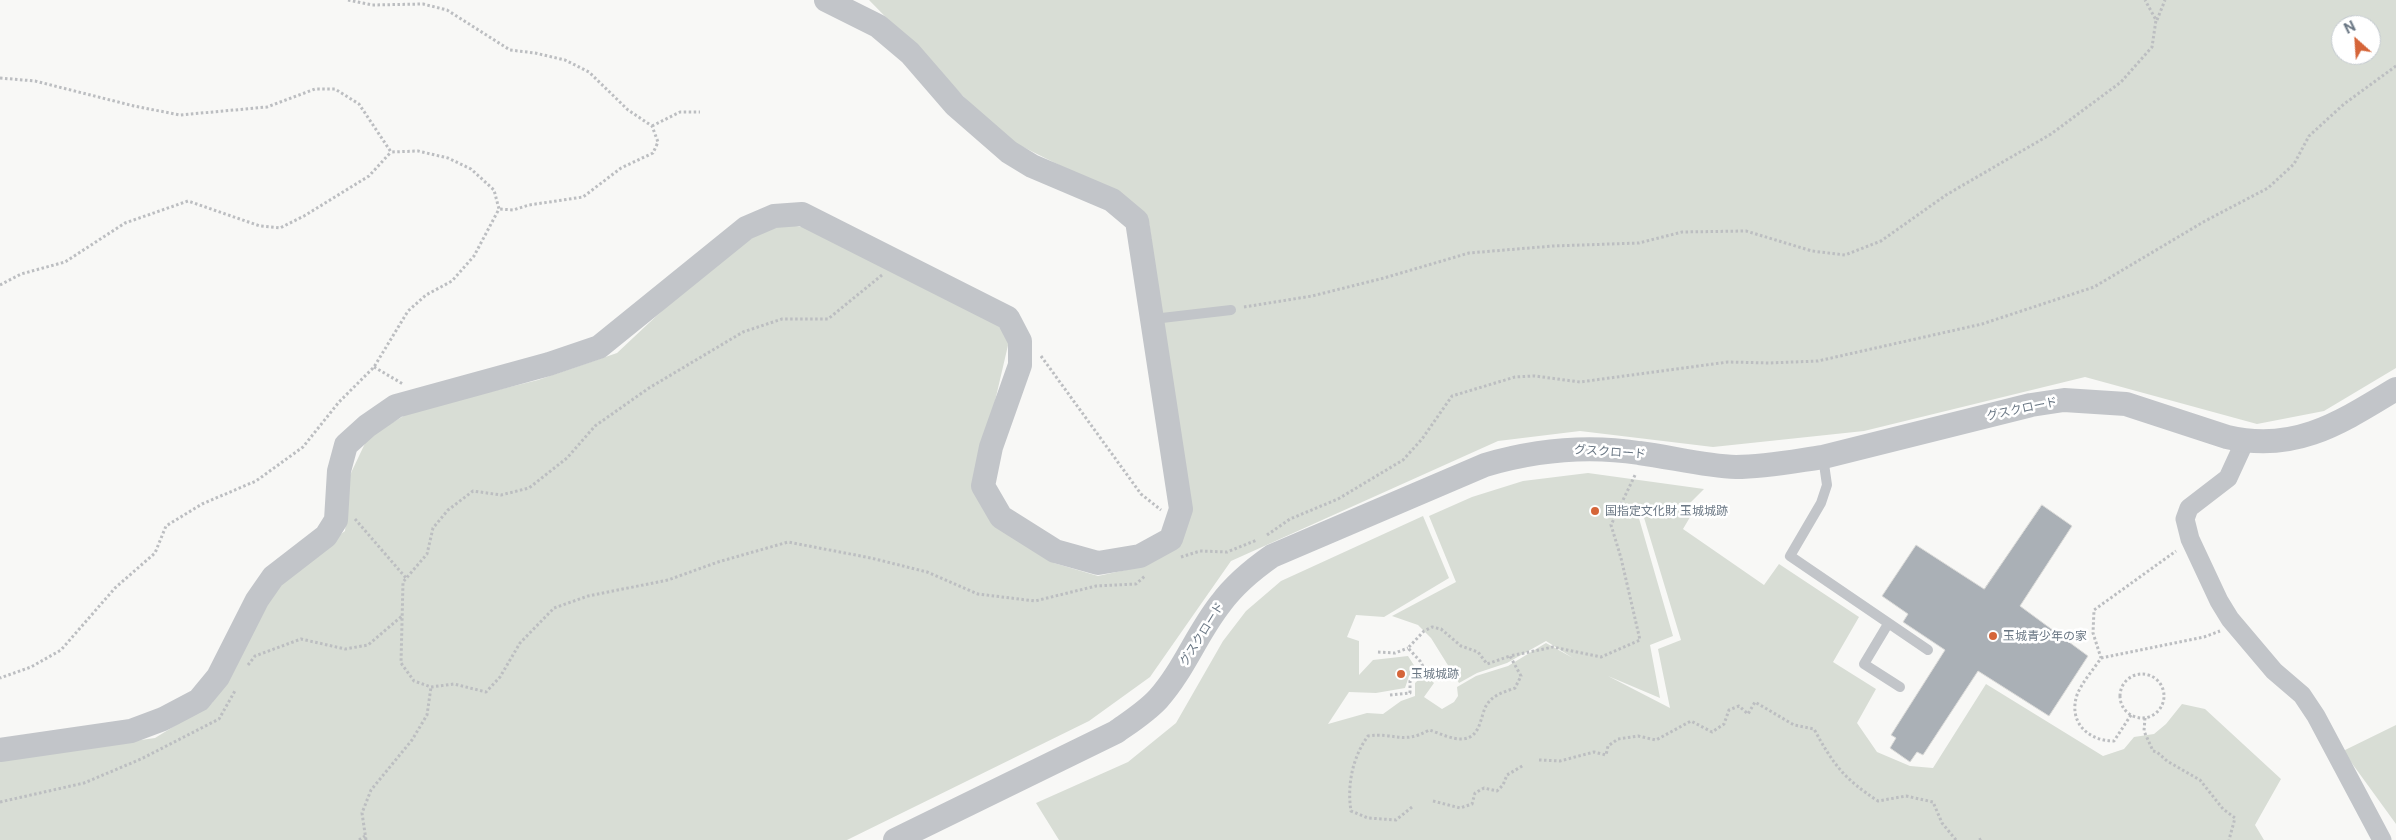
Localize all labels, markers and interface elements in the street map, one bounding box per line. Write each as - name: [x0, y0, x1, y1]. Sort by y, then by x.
- north arrow: [2331, 15, 2381, 65]
- text: N: [2341, 18, 2358, 37]
- street label: グスクロード: [1985, 394, 2059, 424]
- street label: グスクロード: [1574, 442, 1646, 462]
- place label: 国指定文化財 玉城城跡: [1605, 504, 1728, 518]
- marker: 国指定文化財 玉城城跡: [1589, 505, 1601, 517]
- street label: グスクロード: [1177, 600, 1227, 668]
- place label: 玉城青少年の家: [2003, 629, 2087, 643]
- marker: 玉城青少年の家: [1987, 630, 1999, 642]
- place label: 玉城城跡: [1411, 667, 1459, 681]
- marker: 玉城城跡: [1395, 668, 1407, 680]

